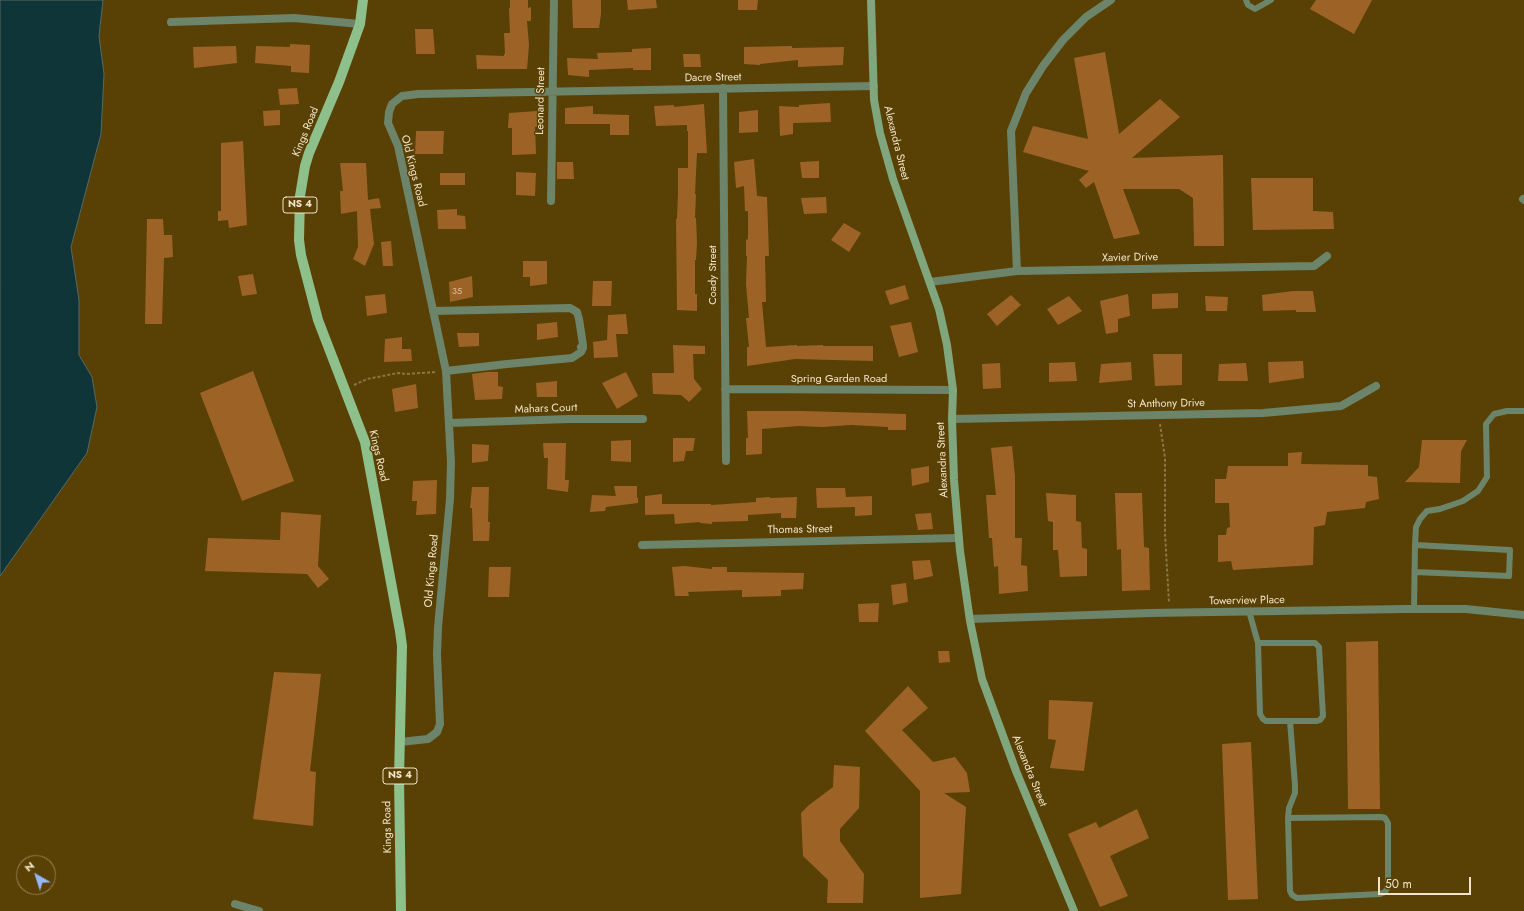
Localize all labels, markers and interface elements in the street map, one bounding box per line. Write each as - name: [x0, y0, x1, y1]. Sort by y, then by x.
- street label: Leonard Street: [534, 67, 548, 135]
- street label: Dacre Street: [684, 71, 742, 85]
- street label: Kings Road: [290, 105, 322, 159]
- street label: Alexandra Street: [880, 105, 912, 181]
- street label: Old Kings Road: [398, 134, 428, 208]
- road number: NS 4: [283, 197, 317, 213]
- street label: Coady Street: [706, 245, 720, 305]
- street label: Xavier Drive: [1102, 251, 1158, 265]
- house number: 35: [452, 287, 462, 297]
- street label: Spring Garden Road: [791, 372, 887, 386]
- street label: St Anthony Drive: [1127, 397, 1205, 411]
- street label: Mahars Court: [515, 401, 577, 417]
- street label: Alexandra Street: [934, 422, 952, 498]
- street label: Kings Road: [366, 429, 390, 483]
- street label: Thomas Street: [768, 523, 832, 537]
- street label: Old Kings Road: [422, 534, 442, 608]
- street label: Towerview Place: [1209, 594, 1285, 608]
- street label: Alexandra Street: [1009, 733, 1049, 809]
- road number: NS 4: [383, 768, 417, 784]
- street label: Kings Road: [381, 801, 395, 853]
- north arrow: [16, 855, 56, 895]
- text: N: [21, 857, 37, 875]
- scale bar: [1380, 869, 1473, 895]
- text: 50 m: [1385, 875, 1412, 893]

